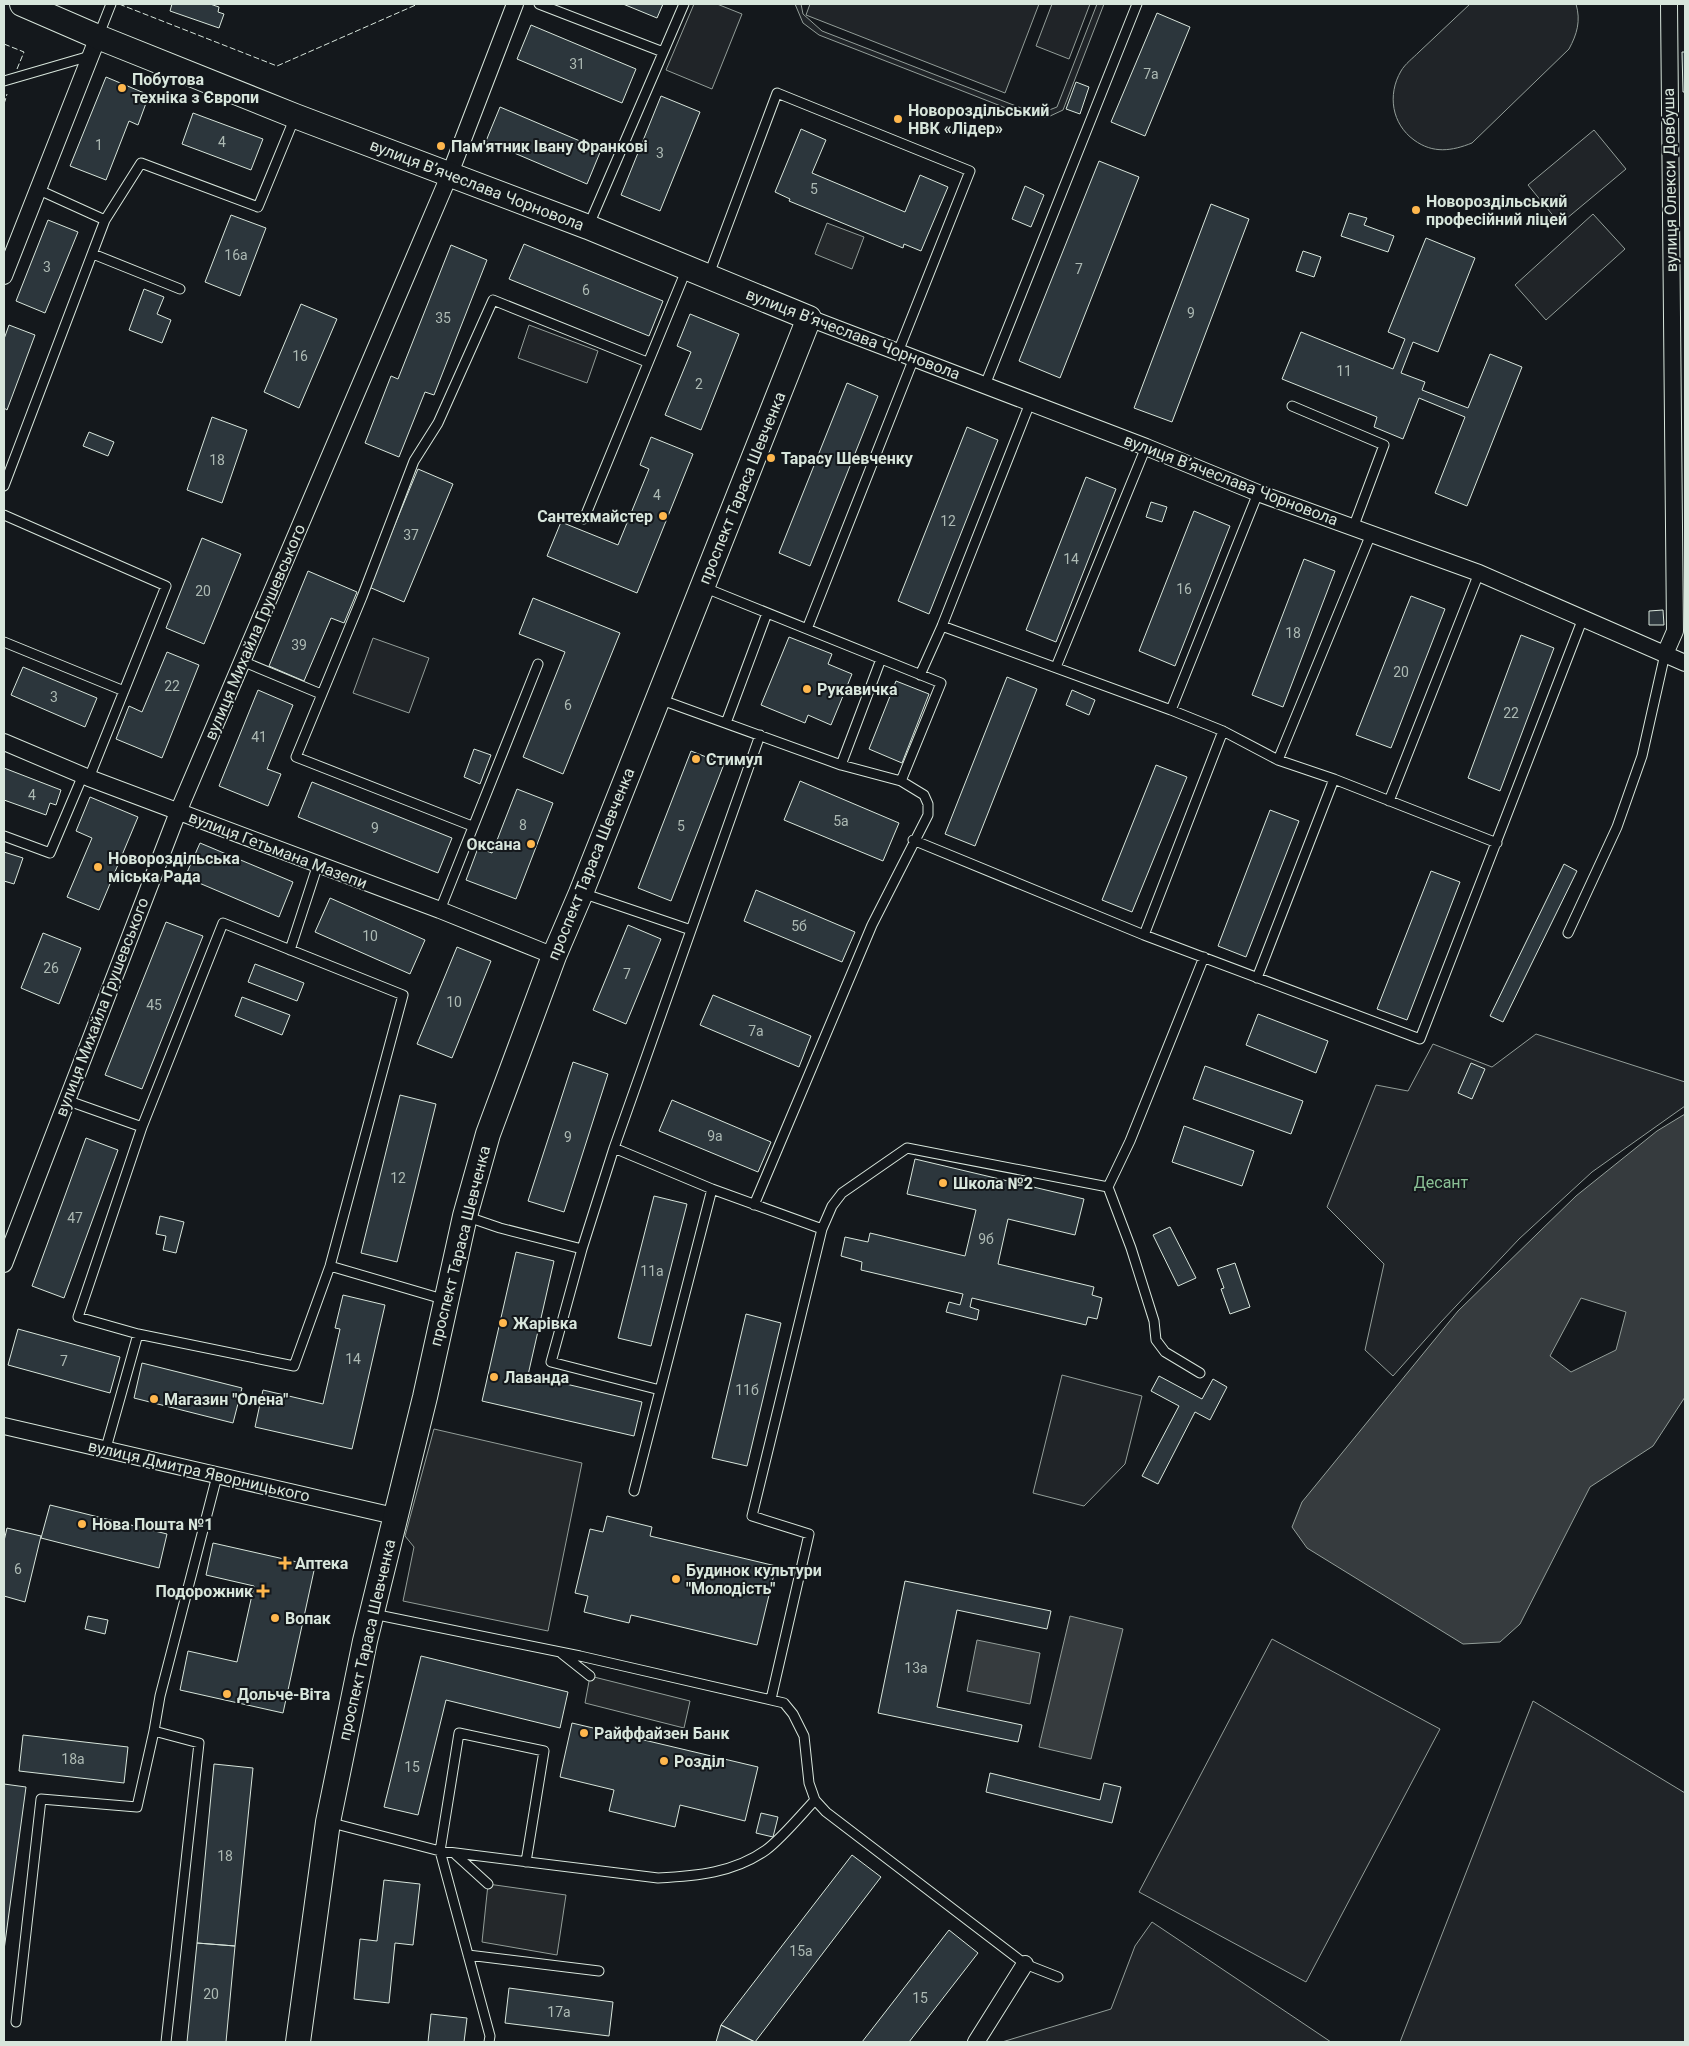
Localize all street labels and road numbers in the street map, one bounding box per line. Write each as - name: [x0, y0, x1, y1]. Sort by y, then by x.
- street label: вулиця Олекси Довбуша: [1659, 88, 1681, 272]
- street label: вулиця Вʼячеслава Чорновола: [367, 135, 587, 235]
- street label: вулиця Вʼячеслава Чорновола: [743, 284, 963, 384]
- street label: проспект Тараса Шевченка: [695, 389, 789, 587]
- street label: вулиця Вʼячеслава Чорновола: [1121, 430, 1341, 530]
- street label: вулиця Михайла Грушевського: [201, 521, 309, 743]
- street label: проспект Тараса Шевченка: [544, 765, 638, 963]
- street label: вулиця Гетьмана Мазепи: [186, 807, 370, 893]
- street label: вулиця Михайла Грушевського: [51, 895, 153, 1119]
- street label: проспект Тараса Шевченка: [426, 1144, 494, 1348]
- street label: вулиця Дмитра Яворницького: [86, 1436, 312, 1506]
- street label: проспект Тараса Шевченка: [335, 1538, 399, 1742]

